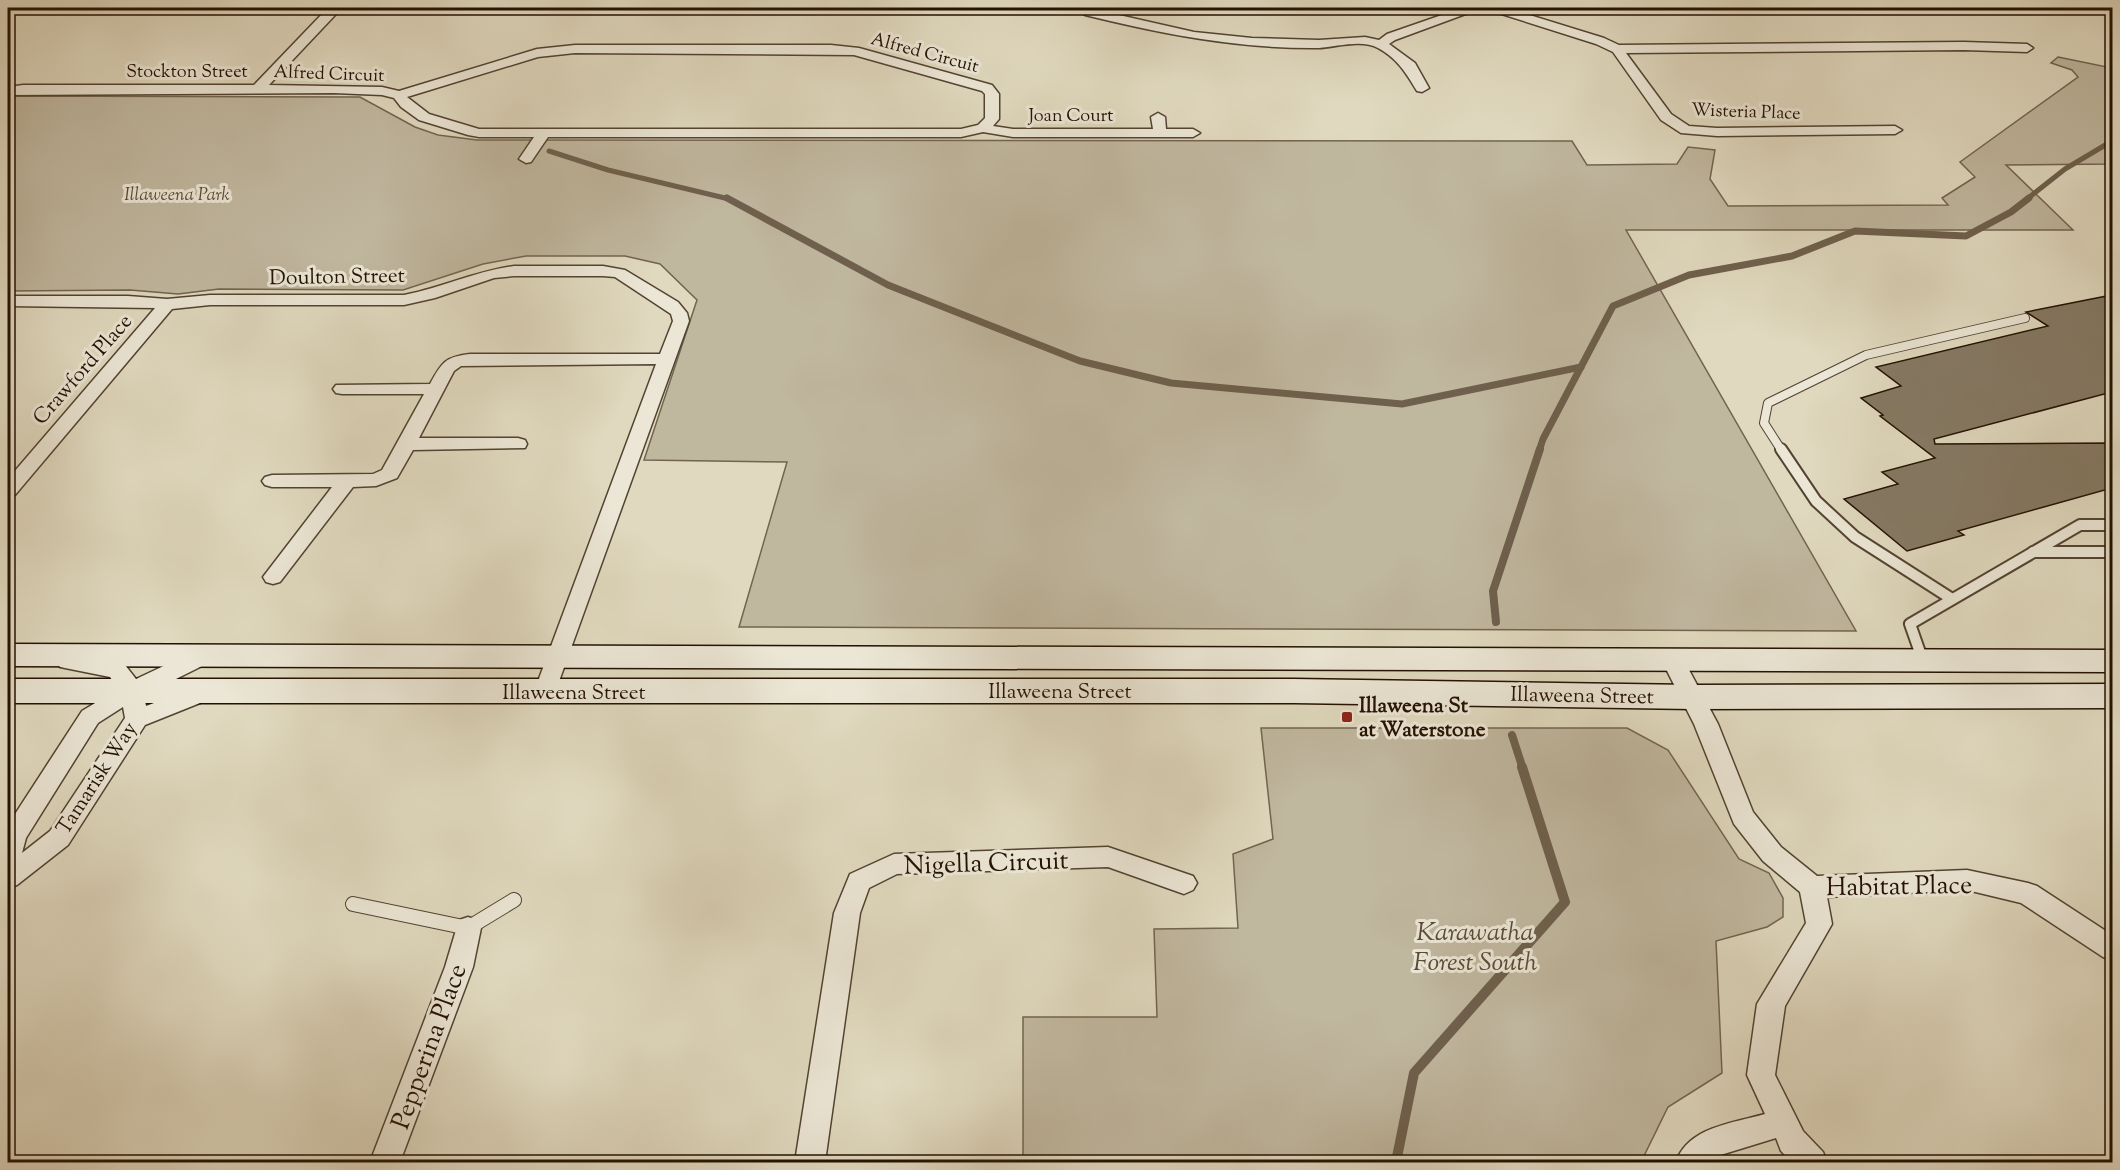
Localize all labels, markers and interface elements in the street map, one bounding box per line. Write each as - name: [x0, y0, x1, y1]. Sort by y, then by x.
- street label: Alfred Circuit: [868, 27, 981, 81]
- street label: Stockton Street: [126, 60, 248, 86]
- street label: Alfred Circuit: [273, 60, 385, 90]
- street label: Wisteria Place: [1691, 98, 1801, 128]
- street label: Joan Court: [1028, 104, 1113, 130]
- park label: Illaweena Park: [124, 183, 230, 209]
- street label: Doulton Street: [269, 262, 405, 294]
- street label: Crawford Place: [27, 308, 140, 432]
- street label: Illaweena Street: [988, 678, 1132, 708]
- street label: Illaweena Street: [502, 679, 646, 709]
- street label: Illaweena Street: [1510, 681, 1654, 713]
- place label: Illaweena St at Waterstone: [1359, 692, 1486, 746]
- marker: Illaweena St at Waterstone: [1340, 710, 1354, 724]
- street label: Tamarisk Way: [50, 716, 146, 841]
- street label: Nigella Circuit: [903, 843, 1069, 886]
- street label: Habitat Place: [1826, 868, 1972, 907]
- park label: Karawatha Forest South: [1413, 915, 1537, 982]
- street label: Pepperina Place: [383, 959, 477, 1135]

